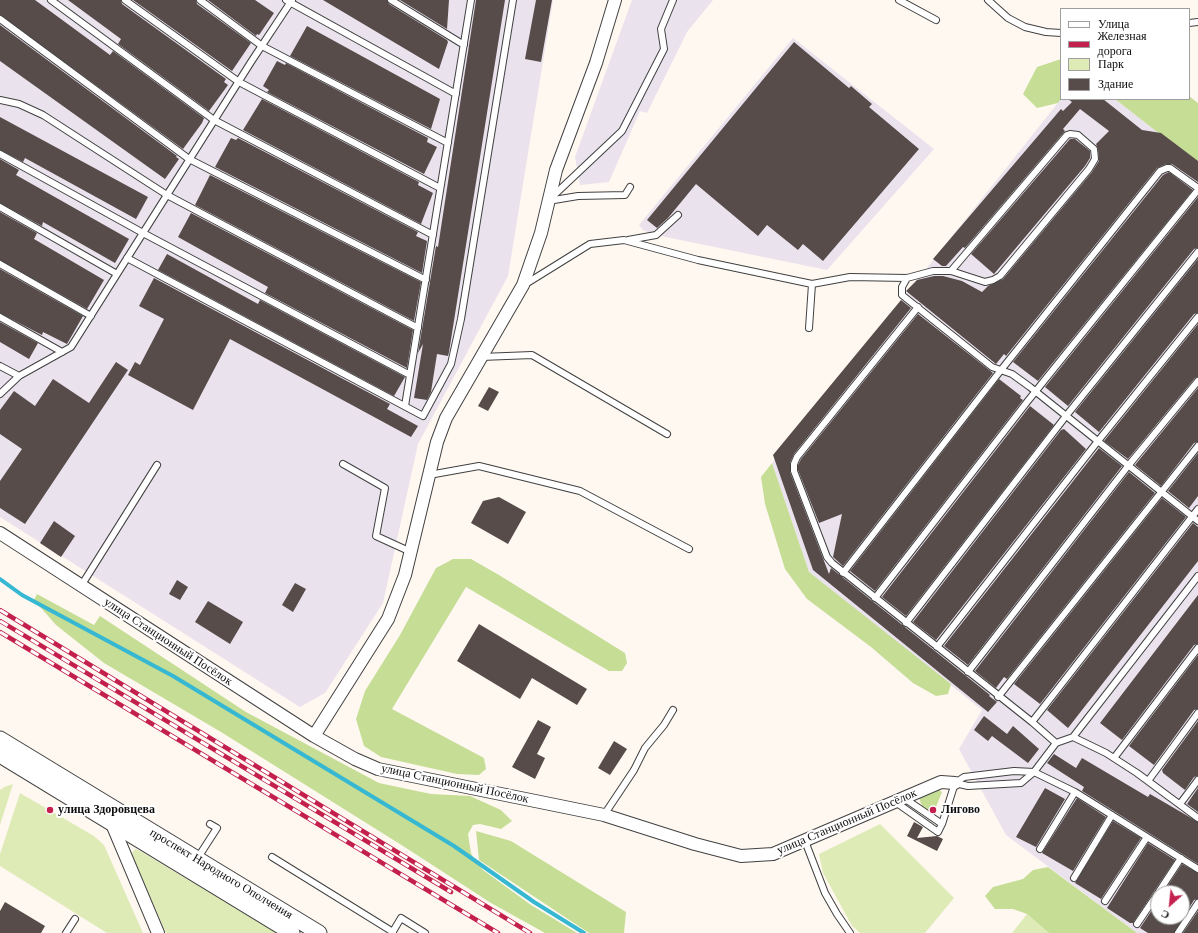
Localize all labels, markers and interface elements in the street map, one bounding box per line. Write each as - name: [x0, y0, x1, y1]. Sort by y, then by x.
- legend: [1060, 8, 1190, 100]
- text: Улица: [1098, 17, 1129, 31]
- text: Железная дорога: [1098, 29, 1147, 58]
- text: Парк: [1098, 57, 1124, 71]
- text: Здание: [1098, 77, 1133, 91]
- street label: улица Станционный Посёлок: [101, 595, 235, 689]
- street label: улица Станционный Посёлок: [380, 761, 530, 807]
- street label: улица Станционный Посёлок: [775, 786, 919, 858]
- place label: улица Здоровцева: [58, 803, 155, 817]
- place label: Лигово: [941, 803, 980, 817]
- marker: улица Здоровцева: [45, 805, 55, 815]
- marker: Лигово: [928, 805, 938, 815]
- street label: проспект Народного Ополчения: [147, 826, 295, 922]
- north arrow: [1150, 885, 1190, 925]
- text: С: [1159, 908, 1171, 922]

